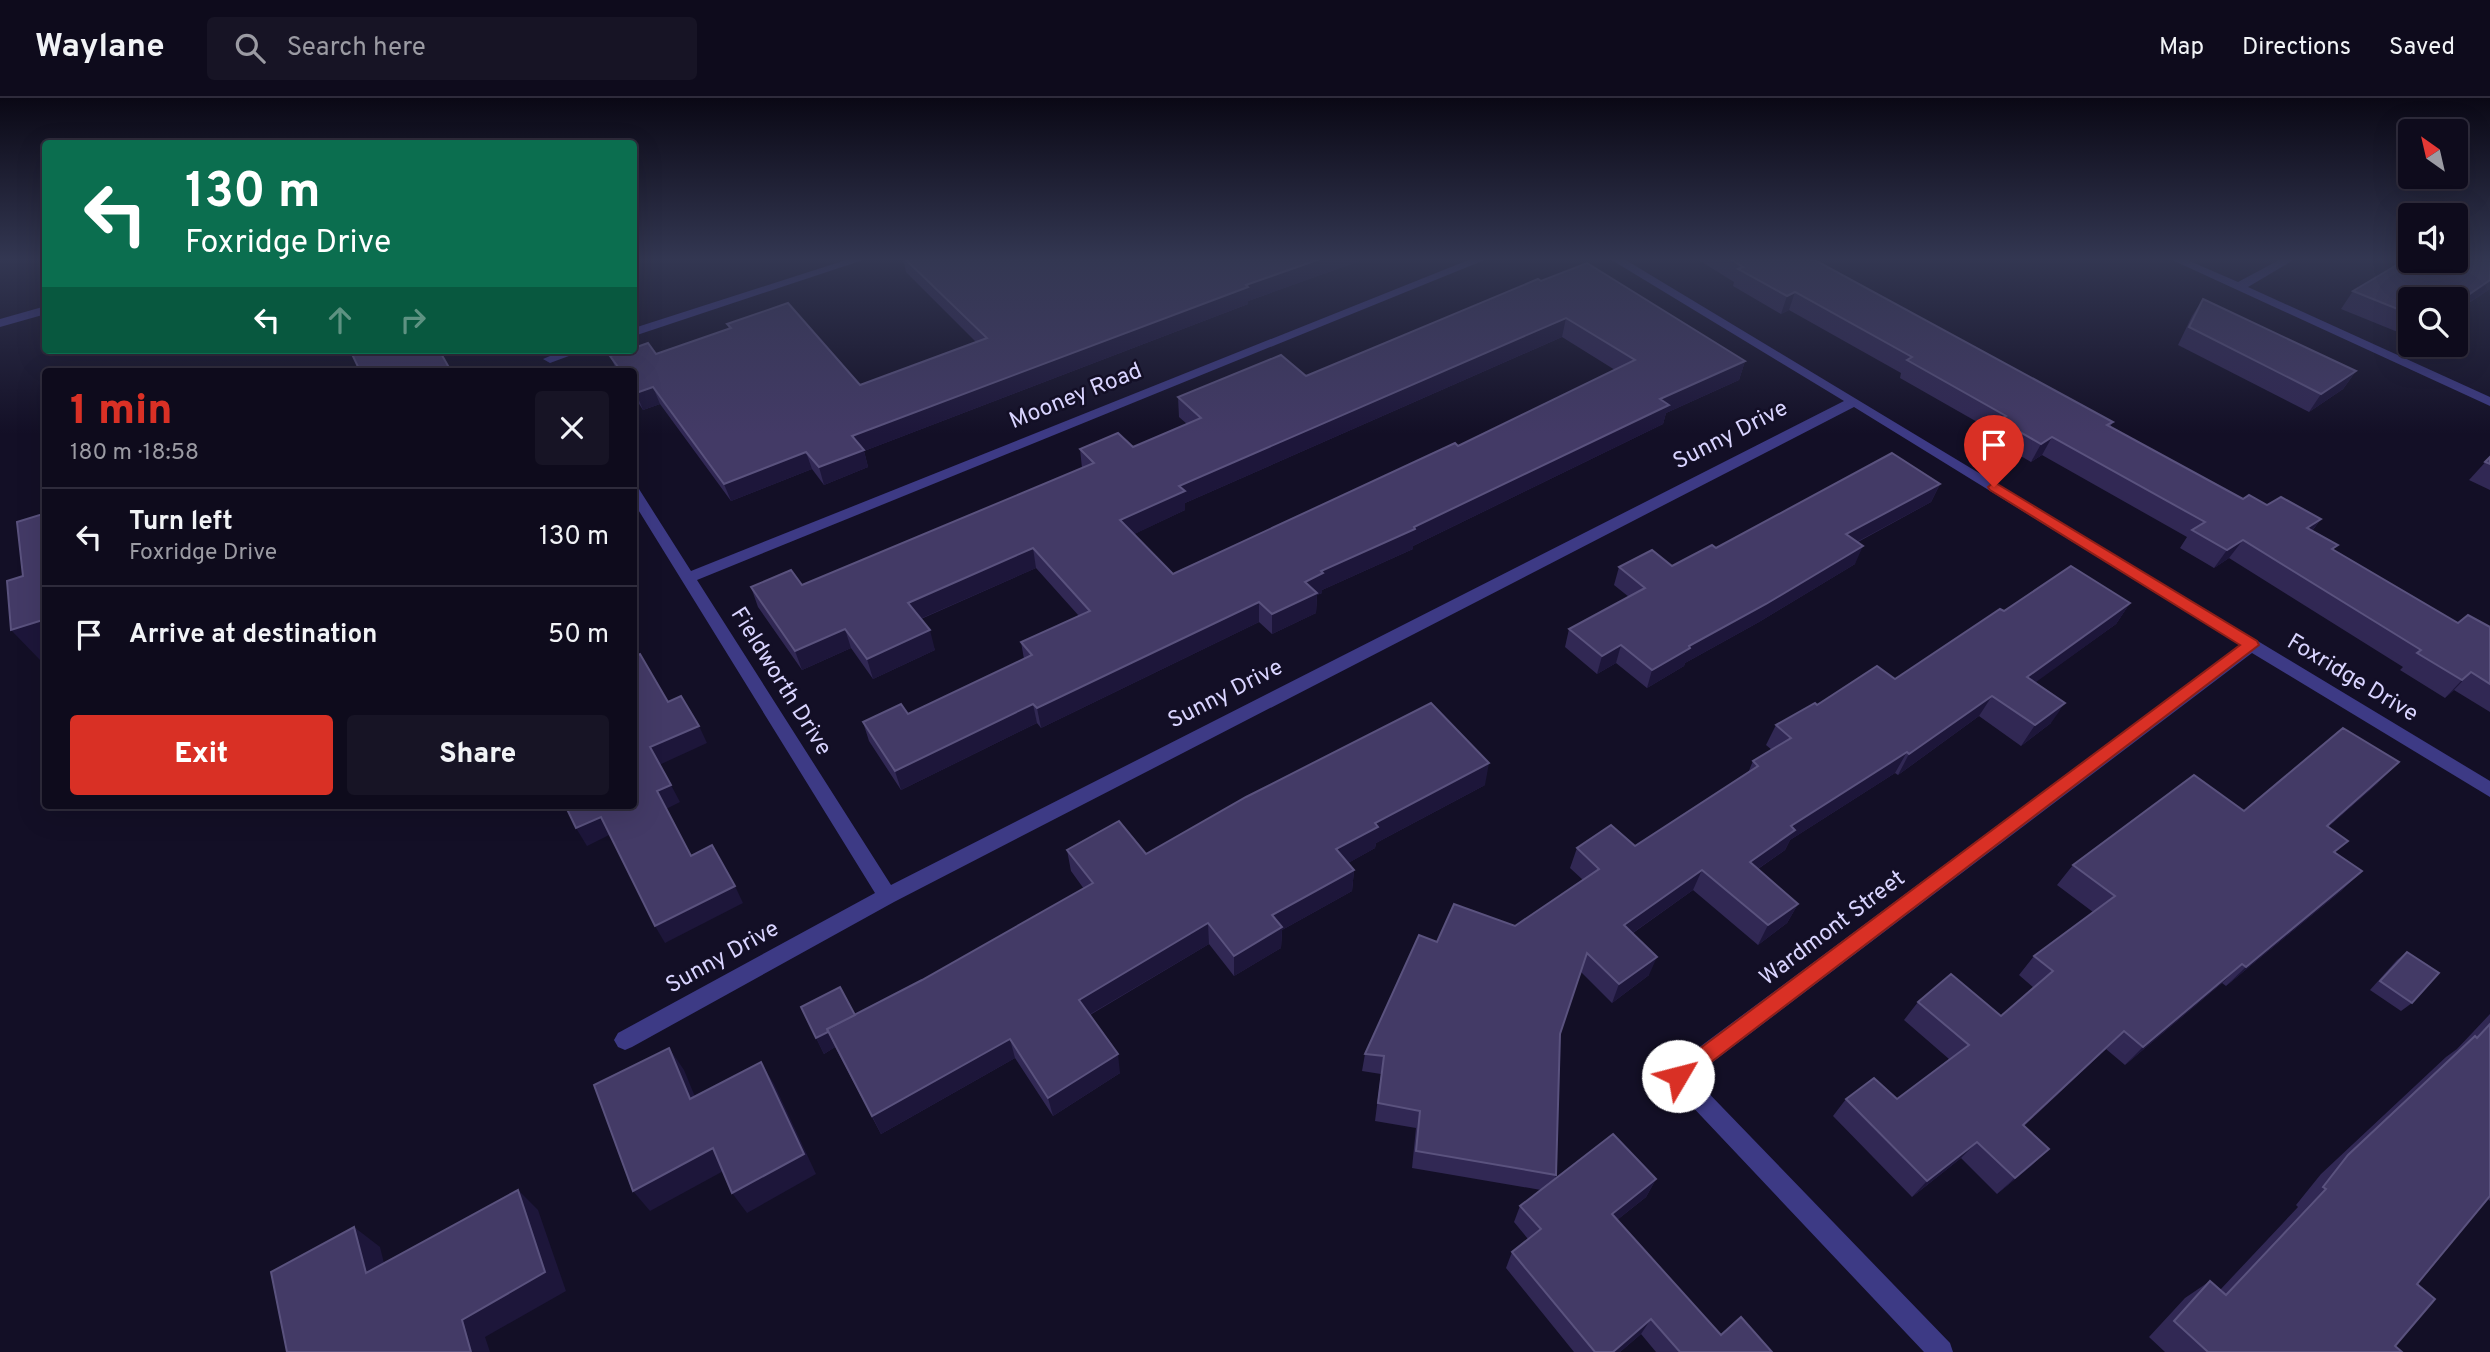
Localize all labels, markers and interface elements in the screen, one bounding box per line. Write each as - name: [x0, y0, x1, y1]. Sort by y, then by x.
- search box: [207, 17, 697, 80]
- text: Waylane: [35, 27, 165, 69]
- icon: search: [231, 29, 269, 67]
- text: Search here: [287, 32, 426, 65]
- text: Map: [2159, 33, 2204, 63]
- text: Directions: [2242, 33, 2351, 63]
- text: Saved: [2389, 33, 2455, 63]
- north arrow: [2398, 119, 2468, 189]
- map controls: [2398, 119, 2468, 357]
- text: 130 m: [185, 163, 321, 225]
- icon: left: [70, 168, 161, 259]
- button: sound: [2398, 203, 2468, 273]
- text: Foxridge Drive: [185, 224, 391, 264]
- button: search: [2398, 287, 2468, 357]
- icon: left: [248, 301, 286, 339]
- icon: ahead: [321, 301, 359, 339]
- icon: right: [394, 301, 432, 339]
- street label: Mooney Road: [1005, 357, 1147, 437]
- text: 1 min: [70, 386, 173, 439]
- button: close: [535, 391, 609, 465]
- street label: Sunny Drive: [1669, 395, 1793, 477]
- pin: [1964, 415, 2024, 487]
- icon: arrive: [1975, 426, 2013, 464]
- text: 180 m · 18:58: [70, 439, 199, 468]
- text: Turn left: [129, 506, 233, 539]
- icon: left: [70, 518, 108, 556]
- text: 130 m: [539, 521, 609, 554]
- text: Foxridge Drive: [129, 539, 277, 568]
- street label: Fieldworth Drive: [723, 602, 837, 762]
- icon: arrive: [70, 616, 108, 654]
- text: Arrive at destination: [129, 619, 377, 652]
- text: 50 m: [548, 619, 609, 652]
- street label: Foxridge Drive: [2281, 628, 2423, 730]
- street label: Sunny Drive: [1164, 654, 1288, 736]
- button: Exit: [70, 715, 333, 795]
- button: Share: [347, 715, 609, 795]
- street label: Wardmont Street: [1754, 865, 1912, 993]
- street label: Sunny Drive: [661, 915, 785, 1001]
- position arrow: [1641, 1039, 1715, 1113]

